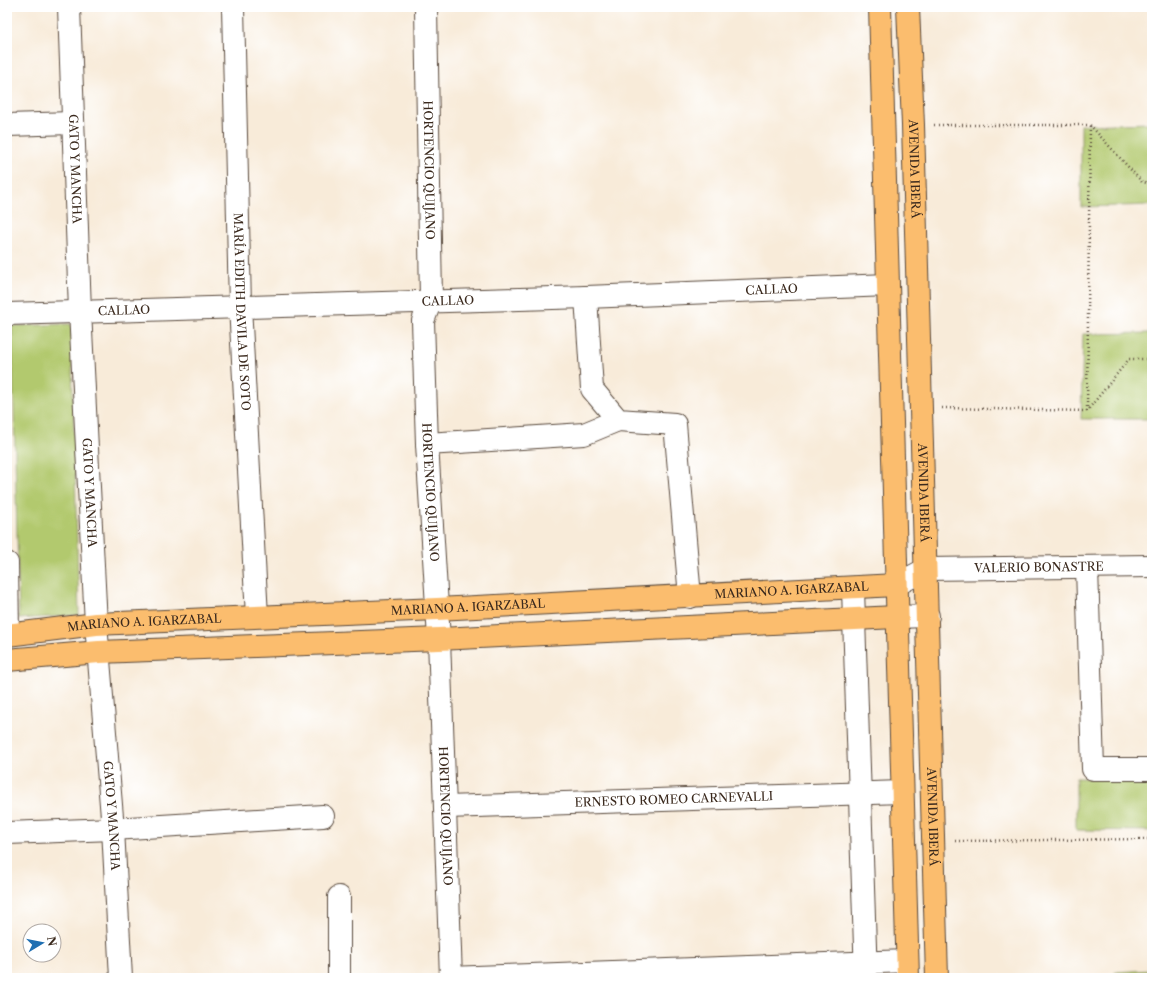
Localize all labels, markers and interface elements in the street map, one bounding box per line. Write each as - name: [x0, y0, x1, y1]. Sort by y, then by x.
- street label: HORTENCIO QUIJANO: [421, 100, 438, 240]
- street label: GATO Y MANCHA: [66, 114, 85, 225]
- street label: AVENIDA IBERÁ: [906, 118, 925, 220]
- street label: MARÍA EDITH DAVILA DE SOTO: [231, 213, 254, 411]
- street label: CALLAO: [745, 281, 798, 298]
- street label: CALLAO: [421, 292, 474, 309]
- street label: CALLAO: [98, 302, 150, 318]
- street label: HORTENCIO QUIJANO: [419, 423, 442, 562]
- street label: GATO Y MANCHA: [79, 437, 100, 549]
- street label: AVENIDA IBERÁ: [915, 442, 934, 544]
- street label: VALERIO BONASTRE: [973, 559, 1104, 575]
- street label: MARIANO A. IGARZABAL: [714, 578, 869, 601]
- street label: MARIANO A. IGARZABAL: [390, 595, 546, 618]
- street label: MARIANO A. IGARZABAL: [66, 610, 222, 634]
- street label: HORTENCIO QUIJANO: [436, 746, 456, 886]
- street label: GATO Y MANCHA: [100, 760, 123, 872]
- street label: AVENIDA IBERÁ: [924, 766, 943, 867]
- street label: ERNESTO ROMEO CARNEVALLI: [574, 788, 773, 810]
- north arrow: [22, 923, 62, 963]
- text: N: [44, 935, 60, 948]

